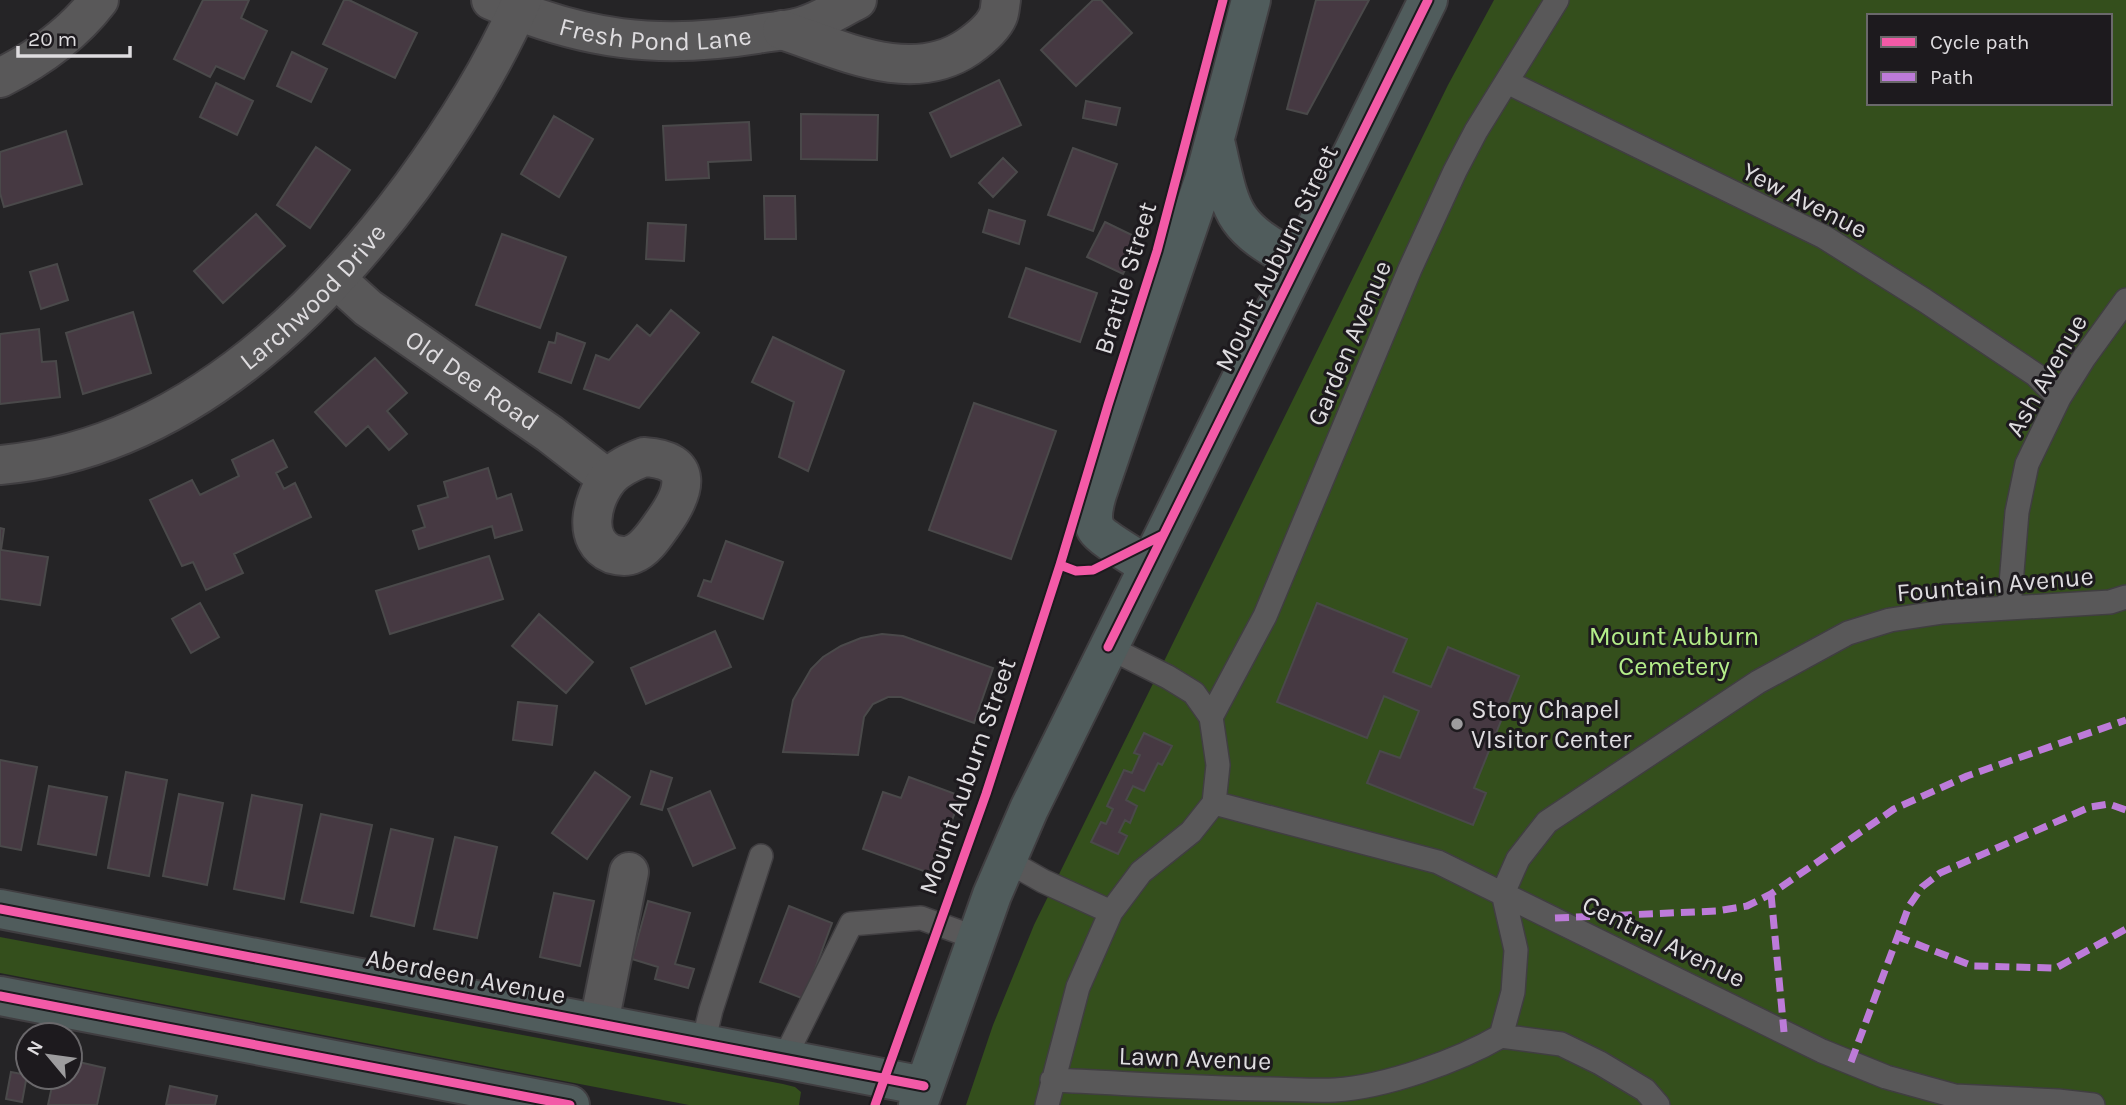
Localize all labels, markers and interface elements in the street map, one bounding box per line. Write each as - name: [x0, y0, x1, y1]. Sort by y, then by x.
- street label: Fresh Pond Lane: [556, 11, 753, 57]
- scale bar: [18, 14, 130, 58]
- legend: [1867, 14, 2112, 105]
- text: 20 m: [28, 27, 77, 51]
- text: Cycle path: [1930, 30, 2030, 54]
- text: Path: [1930, 65, 1974, 89]
- street label: Mount Auburn Street: [1208, 140, 1345, 377]
- street label: Yew Avenue: [1737, 156, 1873, 245]
- street label: Brattle Street: [1088, 198, 1163, 358]
- street label: Larchwood Drive: [234, 217, 393, 377]
- street label: Garden Avenue: [1301, 256, 1398, 431]
- street label: Ash Avenue: [1999, 309, 2094, 442]
- street label: Old Dee Road: [399, 324, 545, 438]
- street label: Fountain Avenue: [1895, 560, 2095, 609]
- park label: Mount Auburn Cemetery: [1589, 621, 1759, 682]
- street label: Mount Auburn Street: [912, 654, 1023, 898]
- place label: Story Chapel VIsitor Center: [1471, 694, 1632, 755]
- marker: Story Chapel VIsitor Center: [1449, 716, 1465, 732]
- street label: Central Avenue: [1577, 889, 1750, 994]
- street label: Aberdeen Avenue: [363, 942, 568, 1011]
- north arrow: [14, 1021, 84, 1091]
- text: N: [22, 1037, 48, 1060]
- street label: Lawn Avenue: [1118, 1040, 1272, 1077]

